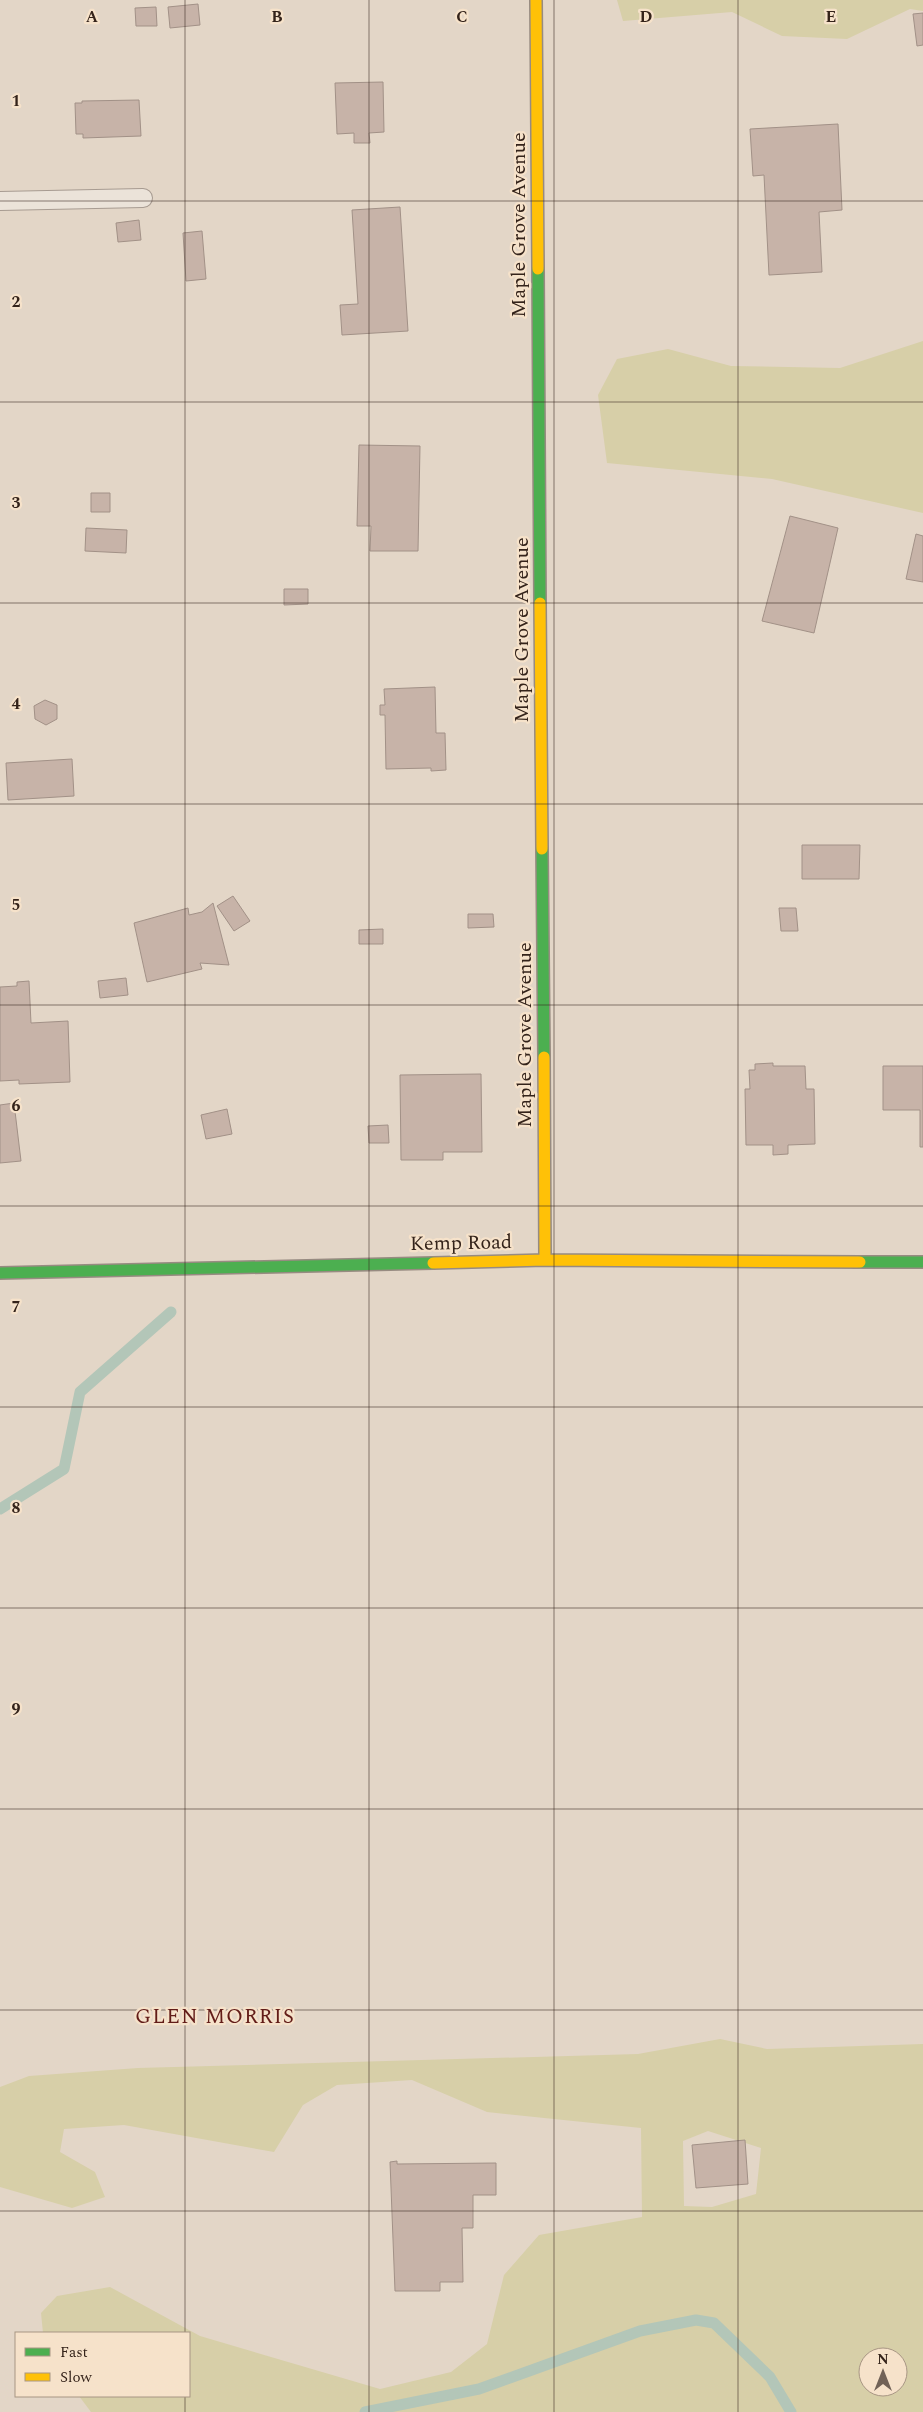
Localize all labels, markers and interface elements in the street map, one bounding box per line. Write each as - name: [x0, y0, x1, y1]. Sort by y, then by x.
- text: A: [86, 5, 99, 29]
- text: B: [271, 5, 283, 29]
- text: C: [456, 5, 468, 29]
- text: D: [640, 5, 653, 29]
- text: E: [826, 5, 836, 29]
- text: 1: [12, 89, 20, 113]
- street label: Maple Grove Avenue: [504, 132, 534, 318]
- text: 2: [12, 290, 21, 314]
- text: 3: [12, 491, 21, 515]
- street label: Maple Grove Avenue: [507, 537, 537, 723]
- text: 4: [12, 692, 21, 716]
- text: 5: [12, 893, 20, 917]
- street label: Maple Grove Avenue: [510, 942, 540, 1128]
- text: 6: [12, 1094, 21, 1118]
- street label: Kemp Road: [410, 1227, 512, 1259]
- text: 7: [12, 1295, 21, 1319]
- text: 8: [12, 1496, 21, 1520]
- text: 9: [12, 1697, 21, 1721]
- district label: GLEN MORRIS: [135, 2001, 295, 2033]
- legend: [15, 2332, 190, 2397]
- text: Fast: [60, 2341, 88, 2364]
- north arrow: [858, 2347, 908, 2397]
- text: N: [877, 2349, 889, 2370]
- text: Slow: [60, 2366, 92, 2389]

